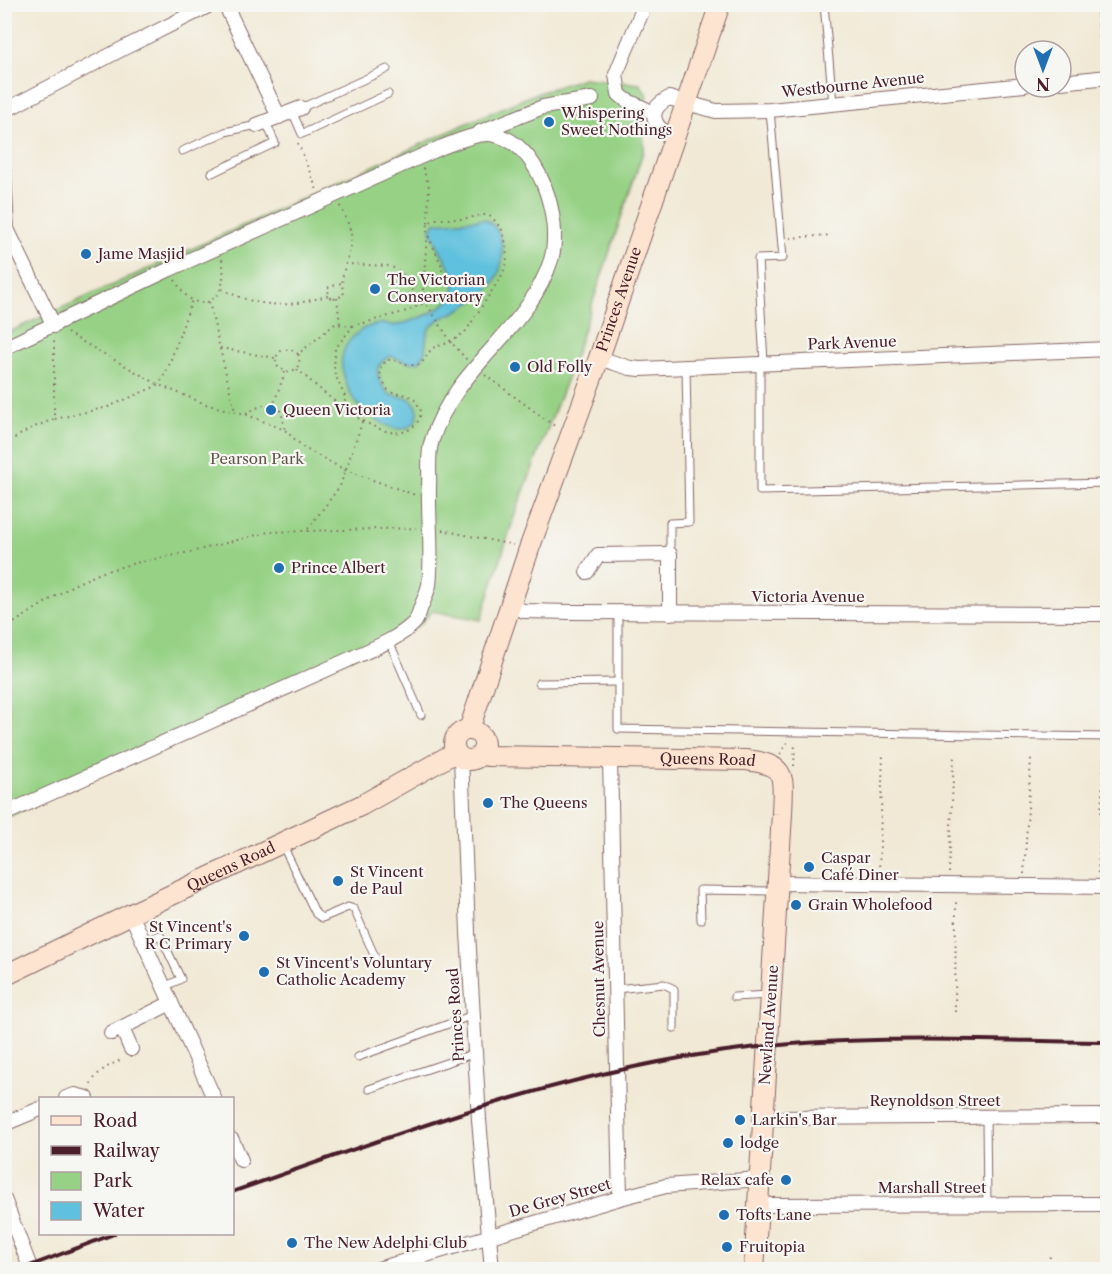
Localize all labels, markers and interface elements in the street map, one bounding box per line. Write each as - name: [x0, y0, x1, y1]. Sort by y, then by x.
- north arrow: [1013, 39, 1073, 99]
- street label: Westbourne Avenue: [780, 68, 925, 102]
- text: N: [1036, 74, 1050, 94]
- place label: Whispering Sweet Nothings: [560, 103, 672, 139]
- marker: Whispering Sweet Nothings: [542, 115, 556, 129]
- place label: Jame Masjid: [96, 244, 185, 263]
- street label: Princes Avenue: [592, 244, 645, 354]
- marker: Jame Masjid: [79, 247, 93, 261]
- place label: The Victorian Conservatory: [387, 270, 486, 306]
- marker: The Victorian Conservatory: [368, 282, 382, 296]
- street label: Park Avenue: [807, 331, 897, 354]
- place label: Old Folly: [527, 357, 593, 376]
- marker: Old Folly: [508, 360, 522, 374]
- place label: Queen Victoria: [283, 400, 391, 419]
- marker: Queen Victoria: [264, 403, 278, 417]
- park label: Pearson Park: [210, 449, 305, 468]
- place label: Prince Albert: [291, 558, 386, 577]
- marker: Prince Albert: [272, 561, 286, 575]
- street label: Victoria Avenue: [750, 587, 865, 606]
- street label: Queens Road: [660, 749, 757, 770]
- place label: The Queens: [500, 793, 587, 812]
- marker: The Queens: [481, 796, 495, 810]
- street label: Queens Road: [184, 837, 278, 895]
- place label: Caspar Café Diner: [821, 848, 900, 884]
- marker: Caspar Café Diner: [802, 860, 816, 874]
- place label: St Vincent de Paul: [350, 862, 424, 898]
- marker: St Vincent de Paul: [331, 874, 345, 888]
- place label: Grain Wholefood: [808, 895, 933, 914]
- marker: Grain Wholefood: [789, 898, 803, 912]
- place label: St Vincent's R C Primary: [145, 917, 233, 953]
- street label: Chesnut Avenue: [588, 921, 609, 1037]
- marker: St Vincent's R C Primary: [237, 929, 251, 943]
- place label: St Vincent's Voluntary Catholic Academy: [276, 953, 433, 989]
- street label: Newland Avenue: [755, 964, 782, 1086]
- marker: St Vincent's Voluntary Catholic Academy: [257, 965, 271, 979]
- street label: Princes Road: [443, 967, 468, 1063]
- street label: Reynoldson Street: [869, 1091, 1001, 1110]
- legend: [39, 1097, 234, 1235]
- text: Road: [93, 1110, 138, 1132]
- place label: Larkin's Bar: [752, 1110, 838, 1129]
- marker: Larkin's Bar: [733, 1113, 747, 1127]
- place label: lodge: [740, 1133, 779, 1152]
- marker: lodge: [721, 1136, 735, 1150]
- text: Railway: [93, 1140, 161, 1162]
- text: Park: [93, 1170, 134, 1192]
- place label: Relax cafe: [700, 1170, 774, 1189]
- marker: Relax cafe: [779, 1173, 793, 1187]
- street label: De Grey Street: [507, 1174, 614, 1221]
- street label: Marshall Street: [878, 1178, 987, 1197]
- text: Water: [92, 1200, 145, 1222]
- place label: Tofts Lane: [736, 1205, 811, 1224]
- marker: Tofts Lane: [717, 1208, 731, 1222]
- place label: The New Adelphi Club: [304, 1233, 467, 1252]
- marker: The New Adelphi Club: [285, 1236, 299, 1250]
- place label: Fruitopia: [739, 1237, 805, 1256]
- marker: Fruitopia: [720, 1240, 734, 1254]

